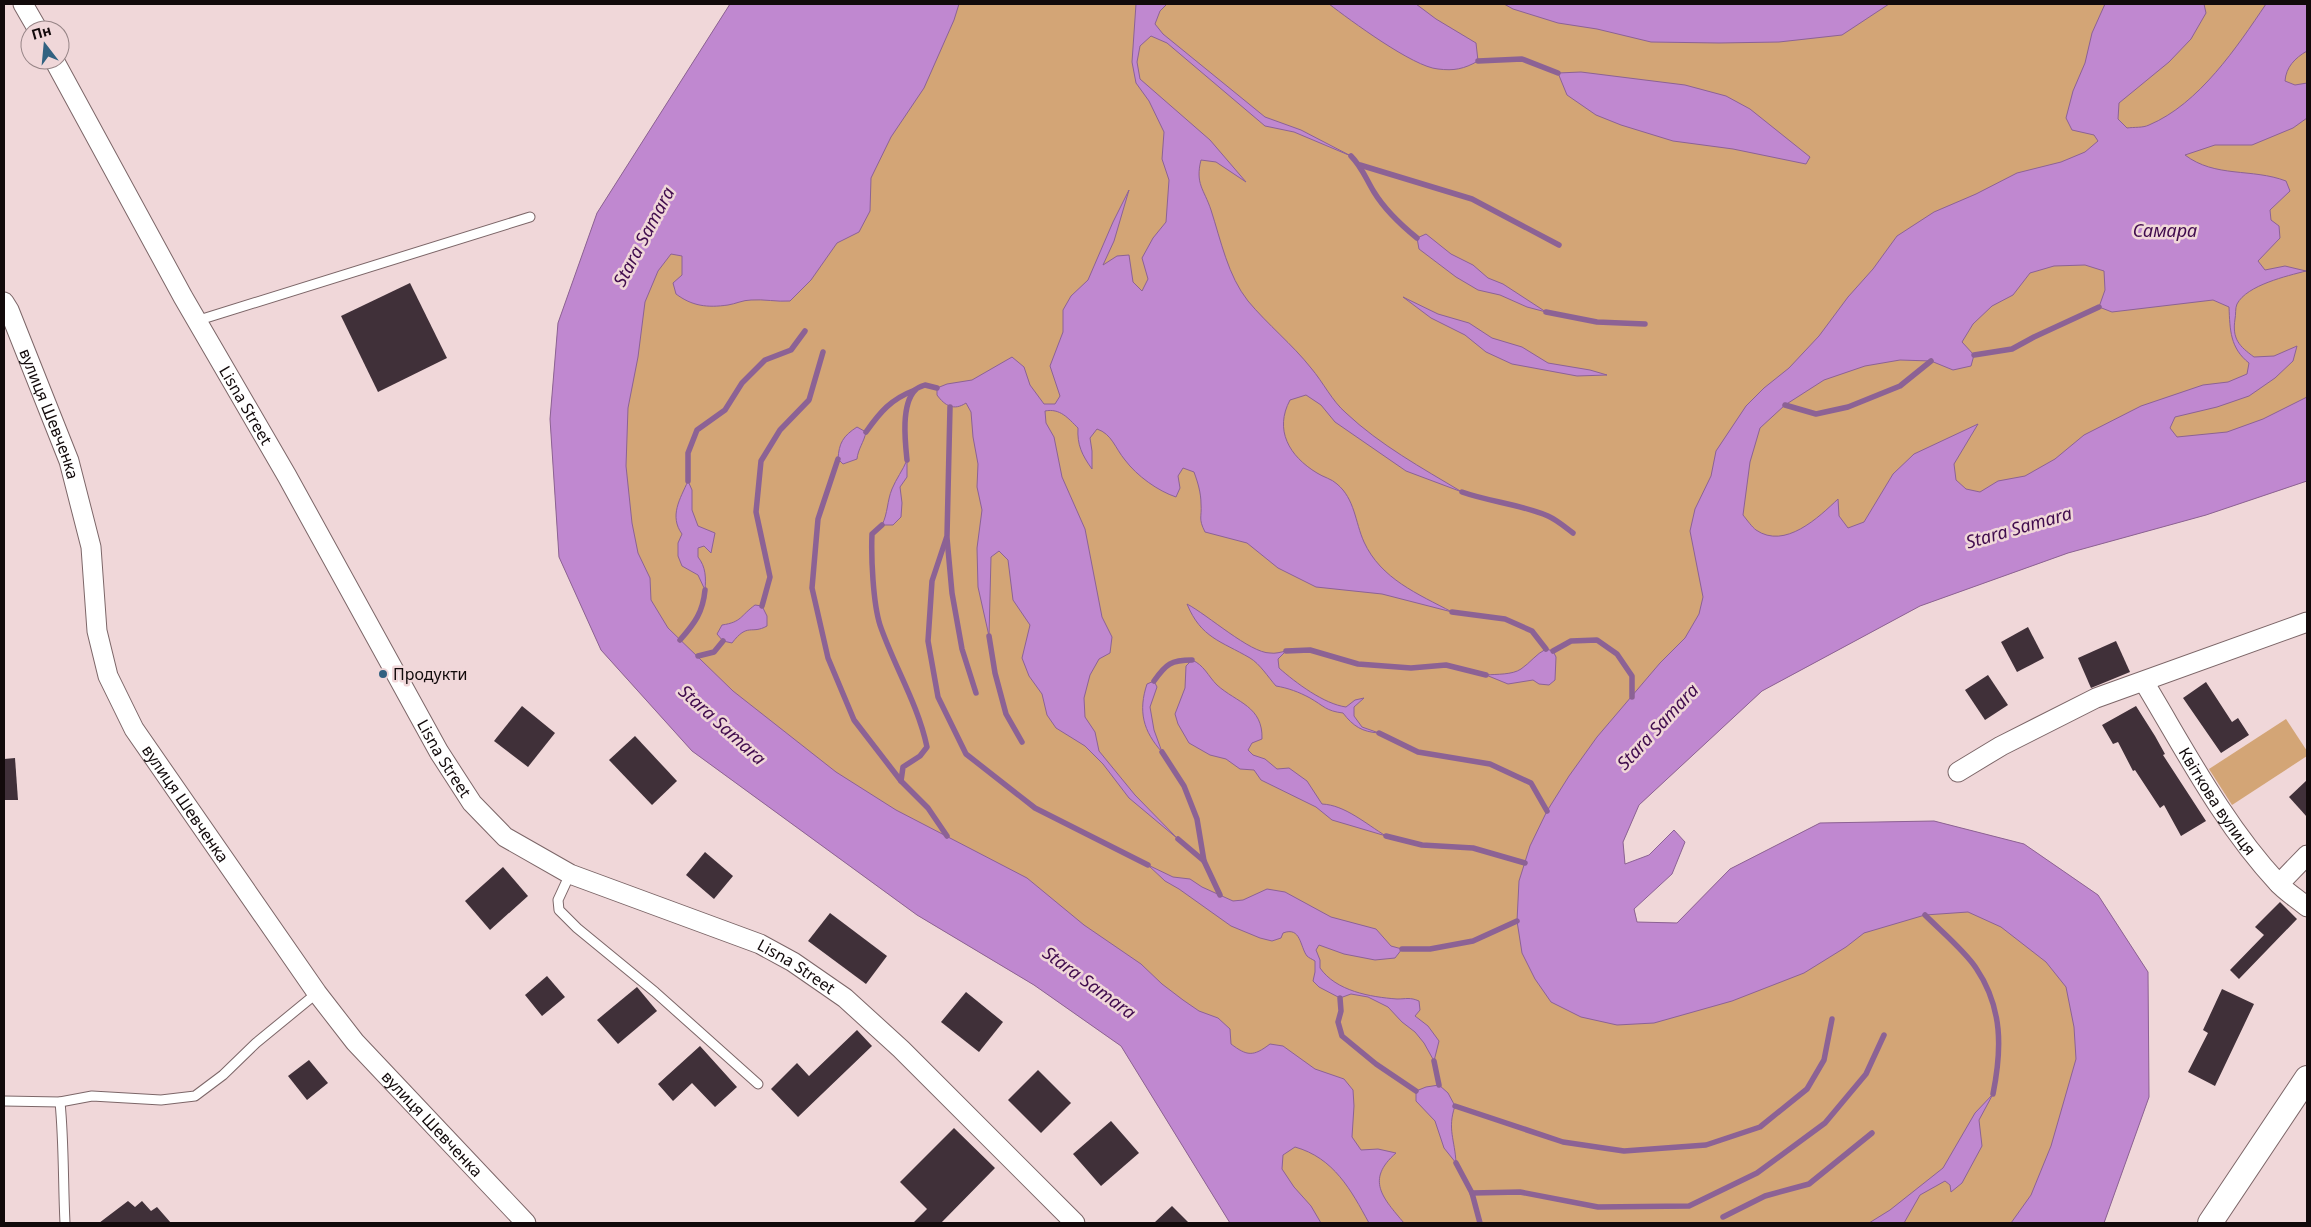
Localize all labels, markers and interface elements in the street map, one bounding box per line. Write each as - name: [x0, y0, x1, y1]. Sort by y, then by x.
- north arrow: [20, 20, 70, 70]
- text: Пн: [29, 20, 53, 44]
- water label: Stara Samara: [607, 183, 679, 290]
- water label: Самара: [2133, 218, 2197, 242]
- street label: вулиця Шевченка: [14, 345, 84, 481]
- street label: Lisna Street: [214, 362, 278, 449]
- water label: Stara Samara: [1963, 500, 2075, 554]
- place label: Продукти: [393, 663, 468, 685]
- marker: Продукти: [377, 668, 389, 680]
- water label: Stara Samara: [1611, 678, 1703, 774]
- water label: Stara Samara: [674, 679, 771, 770]
- street label: Lisna Street: [412, 715, 477, 802]
- street label: вулиця Шевченка: [137, 740, 234, 867]
- street label: Квіткова вулиця: [2174, 743, 2261, 860]
- street label: Lisna Street: [754, 934, 840, 999]
- water label: Stara Samara: [1038, 940, 1141, 1024]
- street label: вулиця Шевченка: [377, 1066, 488, 1182]

